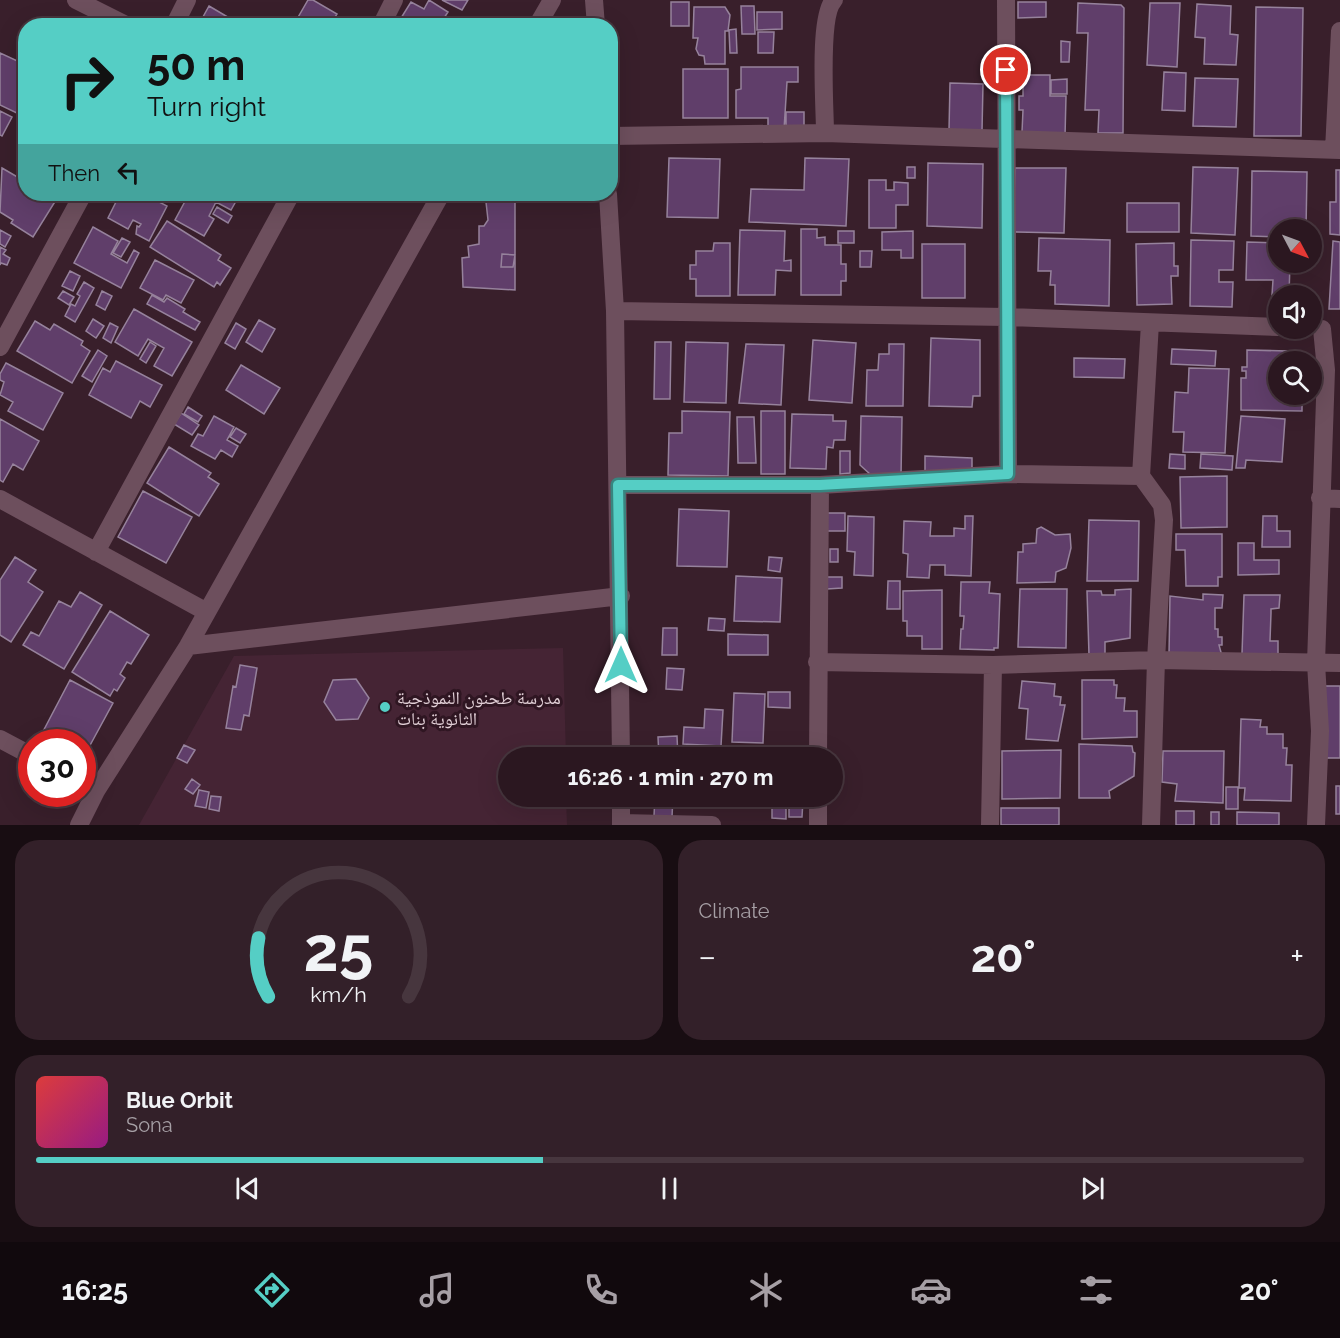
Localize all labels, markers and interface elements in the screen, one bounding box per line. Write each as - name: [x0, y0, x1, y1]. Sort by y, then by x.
- text: 50 m: [147, 41, 245, 90]
- icon: right: [48, 42, 126, 120]
- pin: [980, 44, 1031, 95]
- icon: arrive: [989, 53, 1022, 86]
- text: Turn right: [147, 91, 266, 122]
- icon: left: [112, 156, 145, 189]
- text: Then: [48, 160, 100, 186]
- north arrow: [1268, 219, 1322, 273]
- map controls: [1268, 219, 1322, 405]
- button: sound: [1268, 285, 1322, 339]
- button: search: [1268, 351, 1322, 405]
- position arrow: [589, 633, 653, 697]
- place label: مدرسة طحنون النموذجية الثانوية بنات: [397, 687, 561, 729]
- marker: مدرسة طحنون النموذجية الثانوية بنات: [378, 700, 392, 714]
- speed limit sign: 30: [18, 729, 96, 807]
- text: 16:26 · 1 min · 270 m: [568, 764, 774, 790]
- text: Climate: [699, 899, 770, 923]
- text: 25: [304, 912, 374, 986]
- text: 20°: [971, 930, 1036, 983]
- text: −: [699, 937, 716, 976]
- text: +: [1290, 937, 1304, 976]
- text: km/h: [310, 982, 367, 1007]
- text: Blue Orbit: [126, 1087, 233, 1113]
- text: Sona: [126, 1113, 173, 1137]
- icon: previous: [231, 1172, 264, 1205]
- icon: pause: [653, 1172, 686, 1205]
- icon: next: [1076, 1172, 1109, 1205]
- icon: directions: [251, 1269, 293, 1311]
- icon: music: [416, 1269, 458, 1311]
- icon: phone: [580, 1269, 622, 1311]
- icon: climate: [745, 1269, 787, 1311]
- icon: car: [910, 1269, 952, 1311]
- icon: filters: [1075, 1269, 1117, 1311]
- text: 16:25: [61, 1275, 128, 1306]
- text: 20°: [1239, 1275, 1279, 1306]

